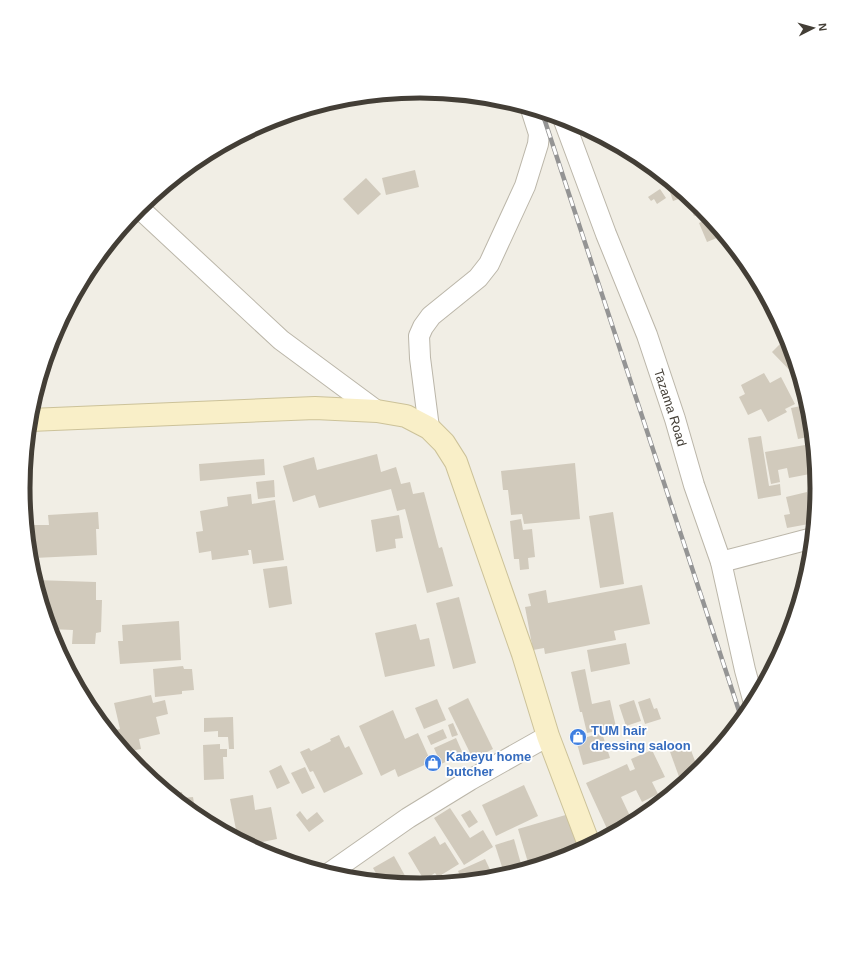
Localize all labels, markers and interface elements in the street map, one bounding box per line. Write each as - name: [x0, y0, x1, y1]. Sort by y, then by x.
- north arrow: [793, 8, 833, 48]
- text: N: [817, 22, 829, 32]
- street label: Tazama Road: [651, 367, 689, 448]
- place label: TUM hair dressing saloon: [591, 723, 691, 753]
- shop icon: TUM hair dressing saloon: [568, 727, 588, 747]
- place label: Kabeyu home butcher: [446, 749, 531, 779]
- shop icon: Kabeyu home butcher: [423, 753, 443, 773]

